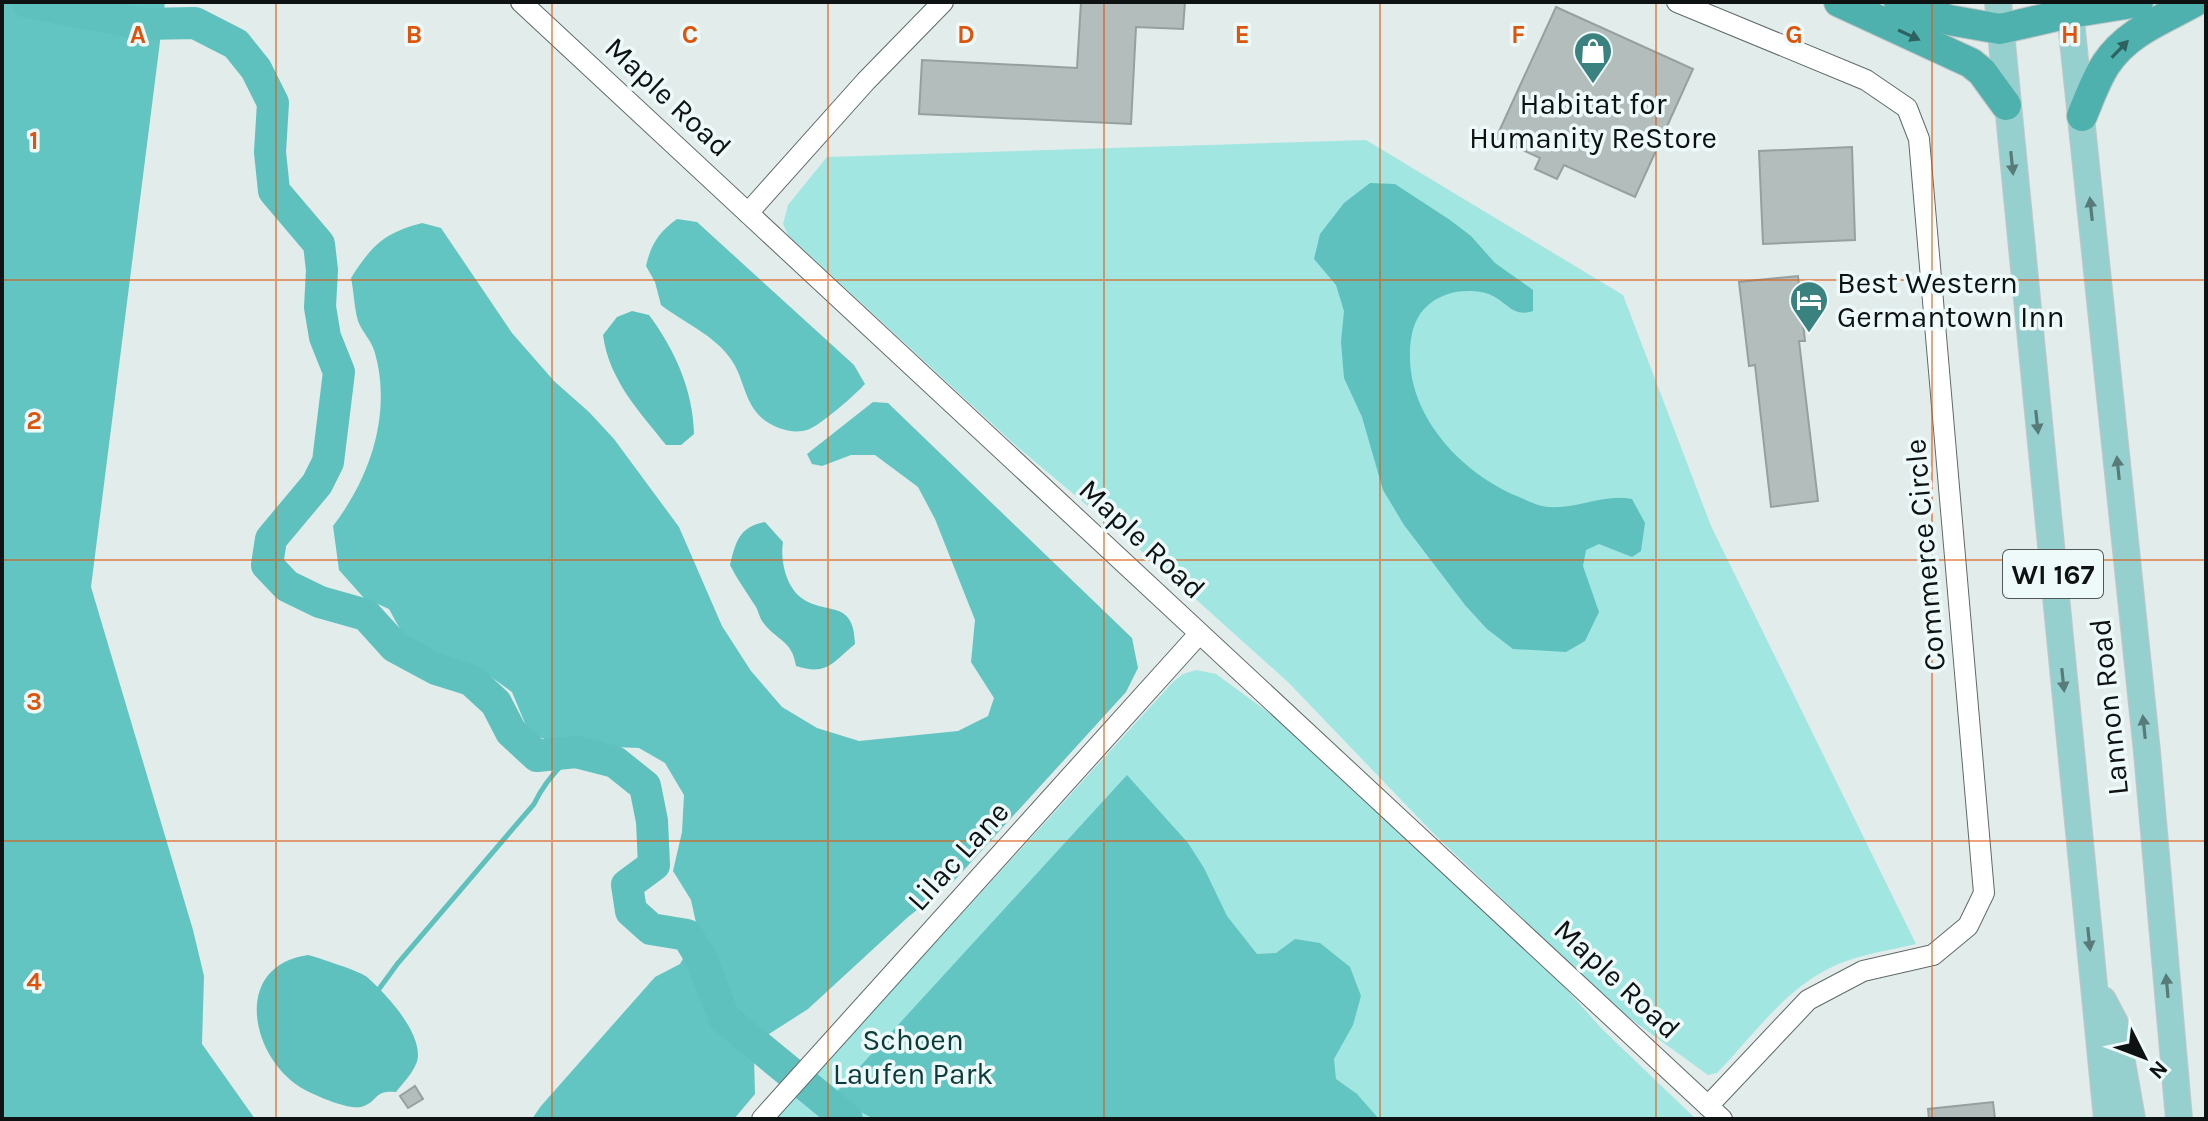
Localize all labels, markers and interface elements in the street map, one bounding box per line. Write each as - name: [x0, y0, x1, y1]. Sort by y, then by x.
- text: A: [130, 19, 146, 50]
- text: B: [406, 19, 422, 50]
- text: C: [682, 19, 698, 50]
- text: D: [957, 19, 975, 50]
- text: E: [1234, 19, 1250, 50]
- text: F: [1511, 19, 1525, 50]
- text: G: [1785, 19, 1803, 50]
- text: H: [2061, 19, 2079, 50]
- one-way arrow: [1898, 28, 1921, 41]
- street label: Maple Road: [597, 29, 739, 165]
- shop icon: Habitat for Humanity ReStore: [1572, 30, 1614, 85]
- one-way arrow: [2110, 40, 2129, 59]
- place label: Habitat for Humanity ReStore: [1469, 86, 1717, 156]
- text: 1: [29, 125, 39, 156]
- one-way arrow: [2005, 151, 2018, 176]
- one-way arrow: [2085, 196, 2098, 221]
- place label: Best Western Germantown Inn: [1837, 265, 2065, 335]
- hotel icon: Best Western Germantown Inn: [1788, 279, 1830, 334]
- text: 2: [26, 405, 42, 436]
- one-way arrow: [2031, 409, 2044, 434]
- street label: Commerce Circle: [1897, 438, 1953, 672]
- one-way arrow: [2111, 455, 2124, 480]
- street label: Maple Road: [1071, 471, 1213, 607]
- road number: WI 167: [2003, 550, 2103, 598]
- street label: Lannon Road: [2082, 617, 2136, 797]
- one-way arrow: [2057, 668, 2070, 693]
- text: 3: [26, 686, 42, 717]
- one-way arrow: [2137, 714, 2150, 739]
- street label: Lilac Lane: [900, 794, 1016, 918]
- street label: Maple Road: [1546, 911, 1688, 1047]
- one-way arrow: [2083, 927, 2096, 952]
- text: 4: [26, 966, 42, 997]
- one-way arrow: [2161, 973, 2174, 998]
- north arrow: [2104, 1017, 2184, 1097]
- park label: Schoen Laufen Park: [833, 1022, 993, 1092]
- text: N: [2143, 1055, 2173, 1084]

